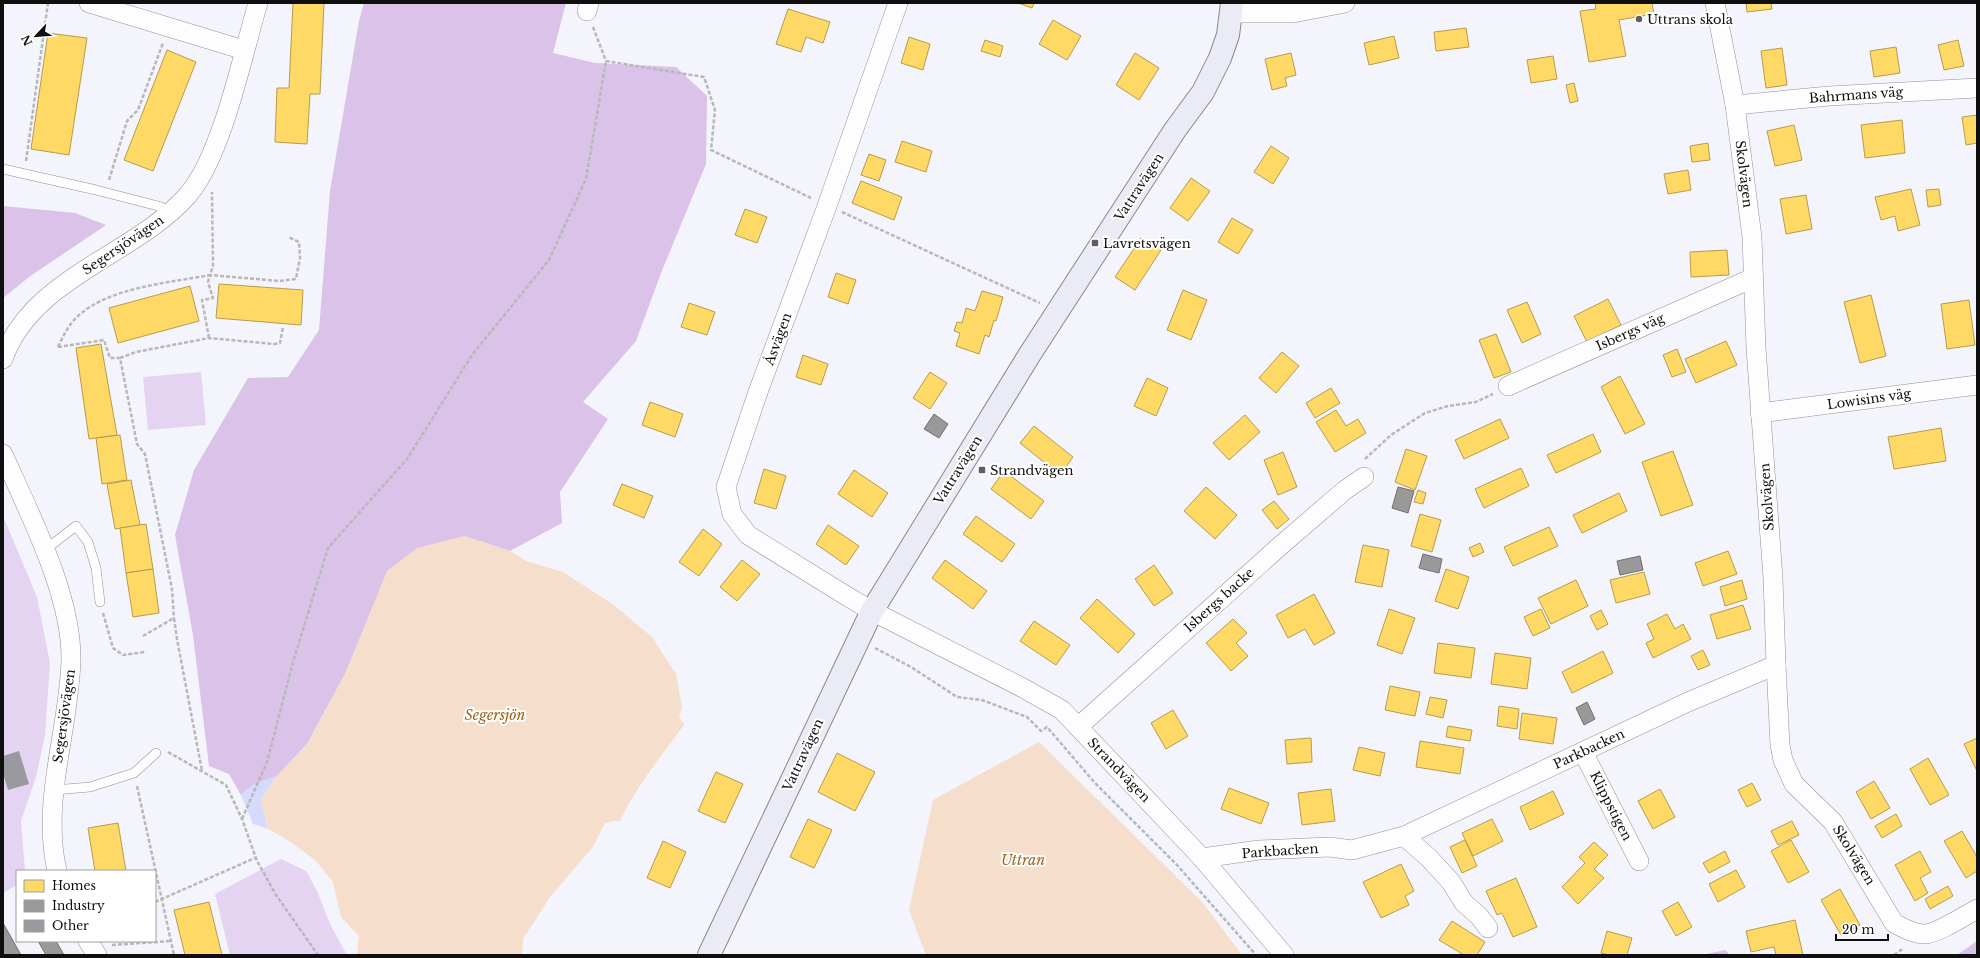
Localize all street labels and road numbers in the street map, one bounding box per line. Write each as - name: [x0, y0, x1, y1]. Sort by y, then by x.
- street label: Bahrmans väg: [1808, 83, 1904, 107]
- street label: Skolvägen: [1731, 139, 1757, 209]
- street label: Vattravägen: [1110, 150, 1167, 225]
- street label: Segersjövägen: [79, 212, 167, 278]
- street label: Isbergs väg: [1593, 309, 1667, 355]
- street label: Åsvägen: [760, 310, 795, 369]
- street label: Lowisins väg: [1826, 385, 1912, 413]
- street label: Vattravägen: [930, 432, 986, 509]
- street label: Skolvägen: [1756, 463, 1778, 531]
- street label: Isbergs backe: [1180, 564, 1258, 636]
- street label: Segersjövägen: [49, 668, 79, 764]
- street label: Vattravägen: [778, 716, 827, 795]
- street label: Parkbacken: [1551, 725, 1627, 773]
- street label: Strandvägen: [1084, 734, 1154, 806]
- street label: Klippstigen: [1586, 768, 1636, 844]
- street label: Skolvägen: [1829, 822, 1879, 888]
- street label: Parkbacken: [1241, 840, 1319, 862]

